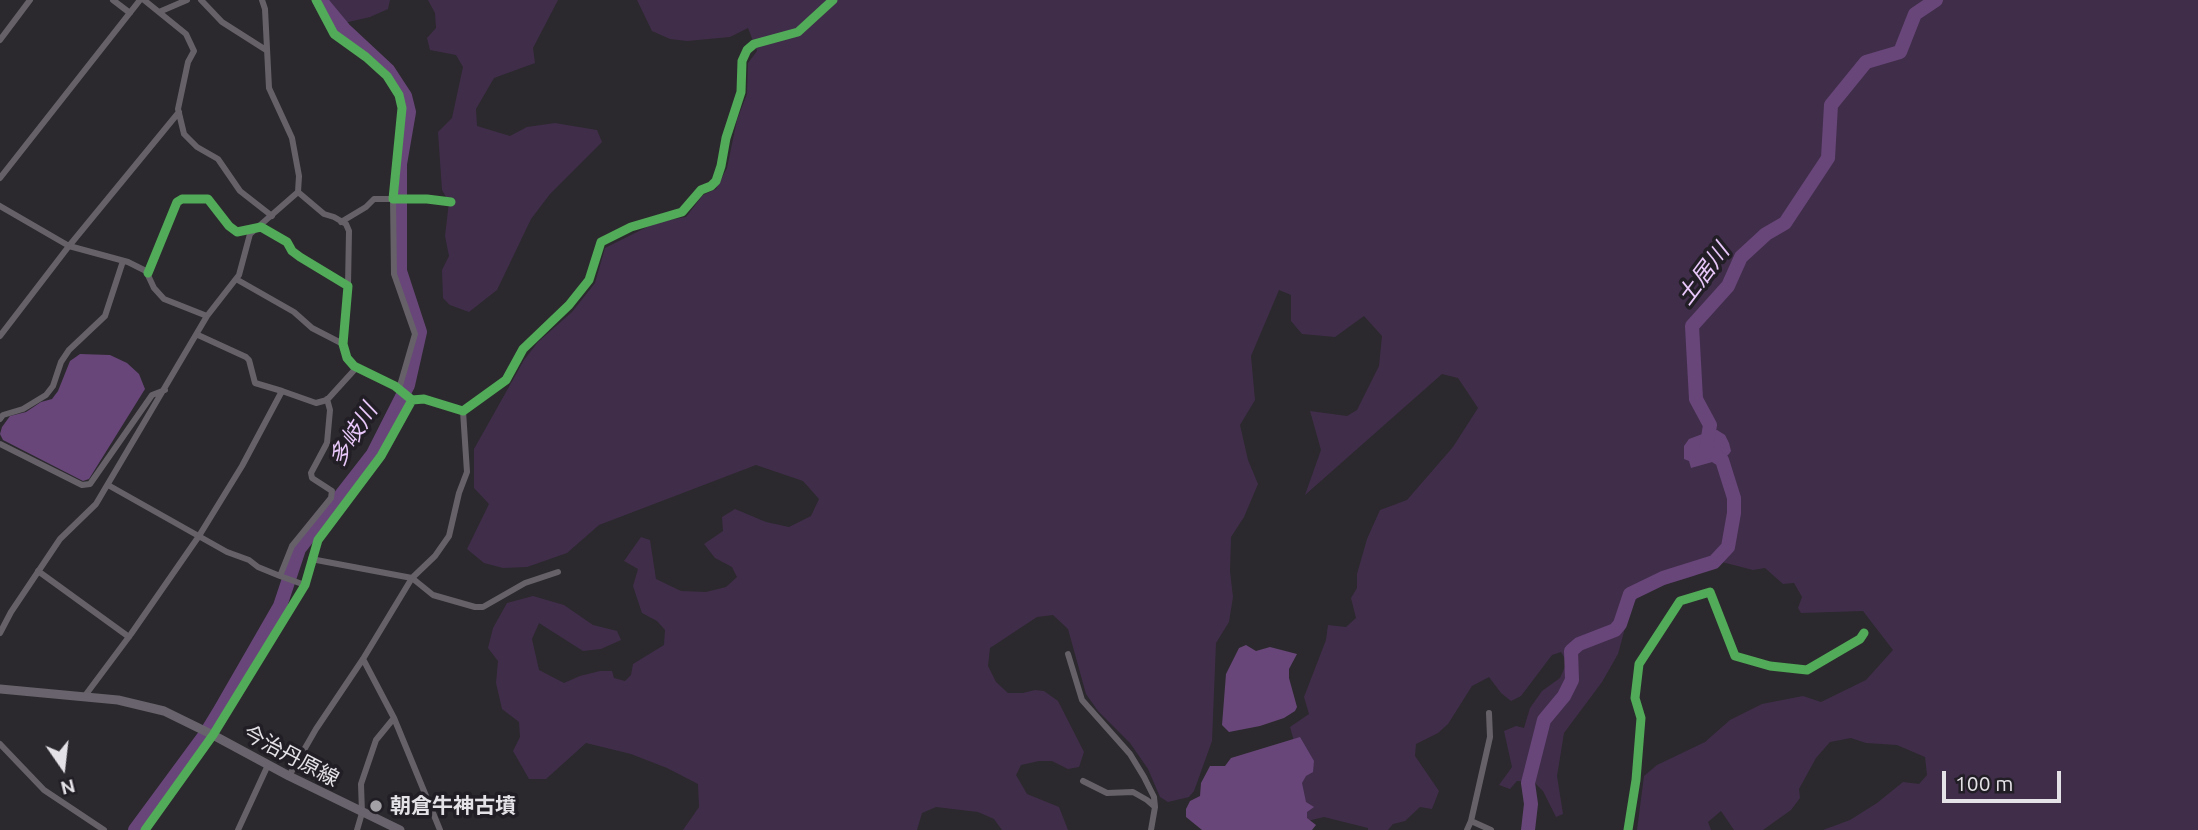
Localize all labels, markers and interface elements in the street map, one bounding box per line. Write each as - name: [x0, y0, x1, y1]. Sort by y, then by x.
- water label: 土居川: [1671, 238, 1735, 310]
- water label: 多岐川: [323, 398, 383, 472]
- street label: 今治丹原線: [239, 720, 343, 792]
- north arrow: [28, 732, 98, 802]
- scale bar: [1946, 756, 2065, 800]
- text: 100 m: [1955, 771, 2013, 795]
- text: N: [59, 775, 78, 800]
- place label: 朝倉牛神古墳: [390, 793, 516, 819]
- marker: 朝倉牛神古墳: [368, 798, 384, 814]

